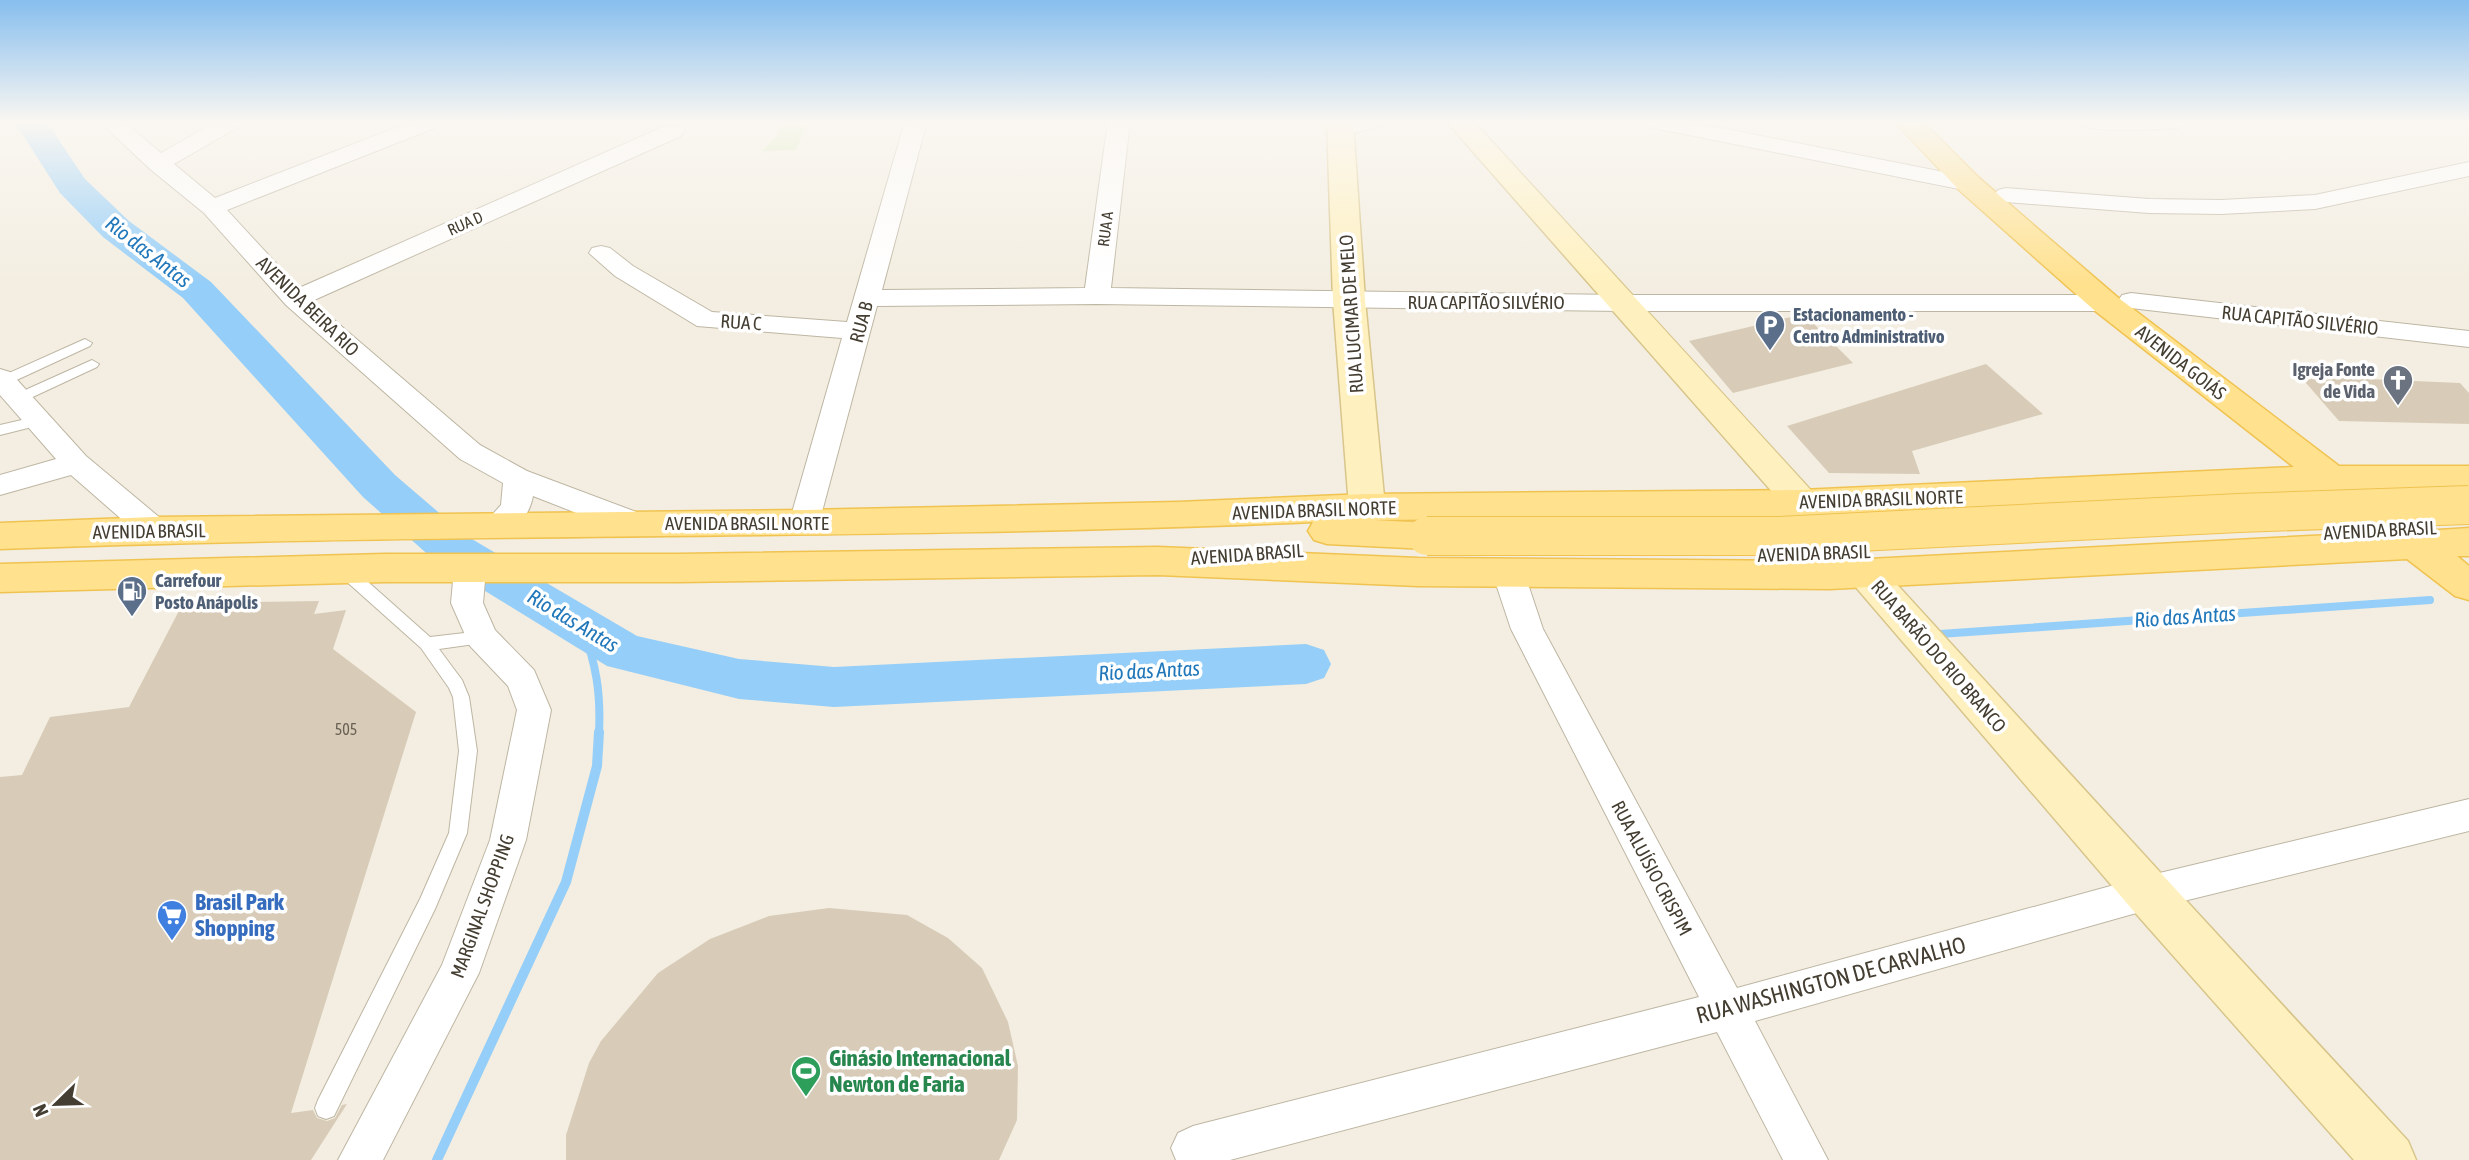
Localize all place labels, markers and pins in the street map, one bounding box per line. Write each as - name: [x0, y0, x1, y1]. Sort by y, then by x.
- place label: Estacionamento - Centro Administrativo: [1793, 303, 1945, 347]
- parking icon: Estacionamento - Centro Administrativo: [1753, 308, 1787, 352]
- place label: Igreja Fonte de Vida: [2293, 358, 2375, 402]
- church icon: Igreja Fonte de Vida: [2381, 363, 2415, 407]
- place label: Carrefour Posto Anápolis: [155, 569, 258, 613]
- fuel station icon: Carrefour Posto Anápolis: [115, 574, 149, 618]
- place label: Brasil Park Shopping: [195, 889, 285, 941]
- supermarket icon: Brasil Park Shopping: [155, 898, 189, 942]
- place label: Ginásio Internacional Newton de Faria: [829, 1045, 1012, 1097]
- sports icon: Ginásio Internacional Newton de Faria: [789, 1054, 823, 1098]

